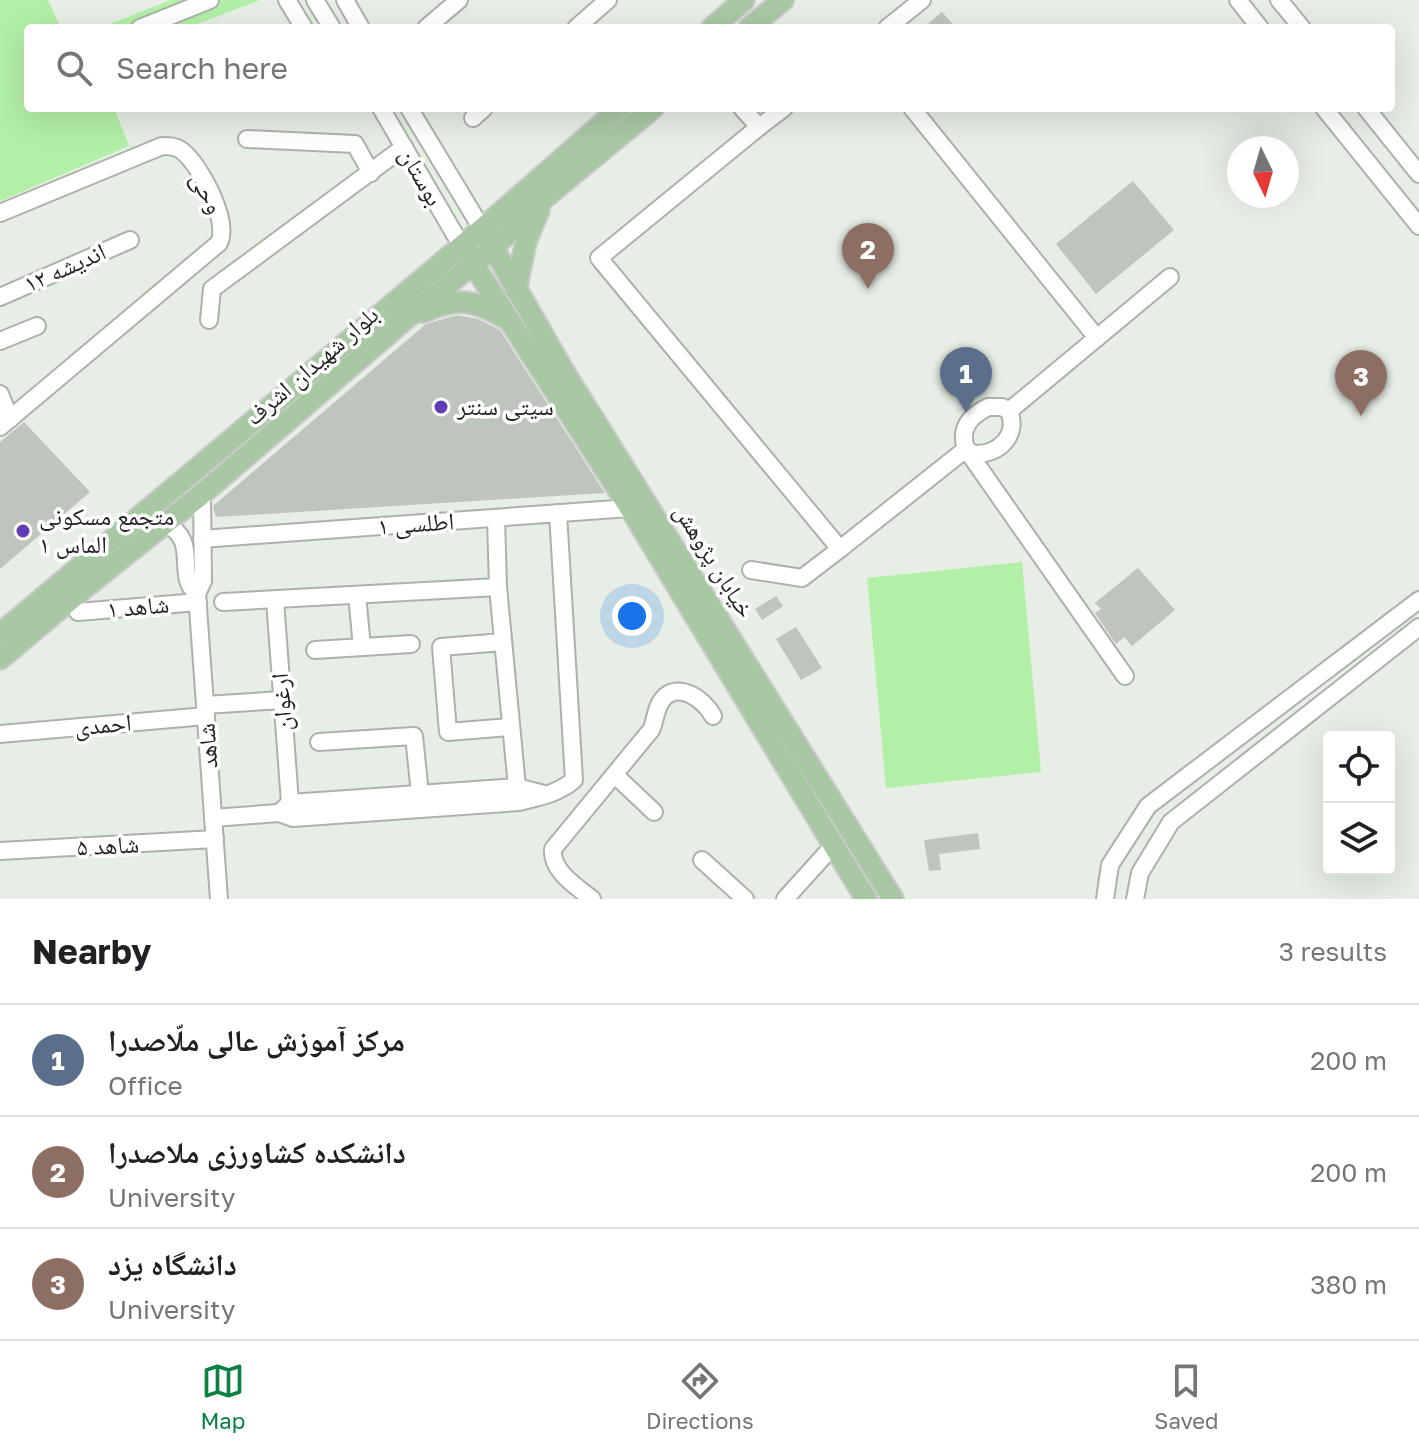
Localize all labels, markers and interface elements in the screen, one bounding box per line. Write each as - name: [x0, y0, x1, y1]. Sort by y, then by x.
- search box: [24, 24, 1395, 112]
- icon: search: [52, 46, 96, 90]
- text: Search here: [116, 50, 288, 86]
- north arrow: [1227, 136, 1299, 208]
- street label: بوستان: [393, 142, 450, 211]
- street label: وحی: [185, 167, 231, 219]
- pin: 2: [842, 223, 894, 289]
- street label: اندیشه ۱۲: [19, 236, 110, 298]
- street label: بلوار شهیدان اشرف: [238, 299, 384, 431]
- pin: 1: [940, 347, 992, 413]
- pin: 3: [1335, 350, 1387, 416]
- place label: سیتی سنتر: [456, 391, 554, 421]
- marker: سیتی سنتر: [432, 398, 450, 416]
- street label: خیابان پژوهش: [668, 498, 762, 623]
- place label: متجمع مسکونی الماس ۱: [39, 501, 174, 559]
- street label: اطلسی ۱: [377, 505, 455, 541]
- marker: متجمع مسکونی الماس ۱: [14, 522, 32, 540]
- street label: شاهد ۱: [106, 588, 170, 623]
- your location: [612, 596, 652, 636]
- street label: ارغوان: [264, 672, 298, 732]
- street label: احمدی: [73, 707, 133, 741]
- street label: شاهد: [190, 722, 223, 770]
- map controls: [1323, 731, 1395, 875]
- button: locate: [1323, 731, 1395, 803]
- button: layers: [1323, 803, 1395, 875]
- street label: شاهد ۵: [76, 828, 140, 861]
- text: Nearby: [32, 931, 152, 971]
- text: 3 results: [1279, 936, 1387, 967]
- text: مرکز آموزش عالی ملّاصدرا: [108, 1022, 405, 1058]
- text: 1: [51, 1045, 65, 1076]
- text: 200 m: [1310, 1045, 1387, 1076]
- text: Office: [108, 1070, 183, 1101]
- text: دانشکده کشاورزی ملاصدرا: [108, 1134, 406, 1170]
- text: 2: [50, 1157, 66, 1188]
- text: 200 m: [1310, 1157, 1387, 1188]
- text: University: [108, 1182, 235, 1213]
- text: دانشگاه یزد: [108, 1246, 237, 1282]
- text: 3: [50, 1269, 66, 1300]
- text: 380 m: [1310, 1269, 1387, 1300]
- text: University: [108, 1294, 235, 1325]
- tab: Map: [200, 1359, 245, 1434]
- tab: Directions: [646, 1359, 754, 1434]
- tab: Saved: [1154, 1359, 1219, 1434]

